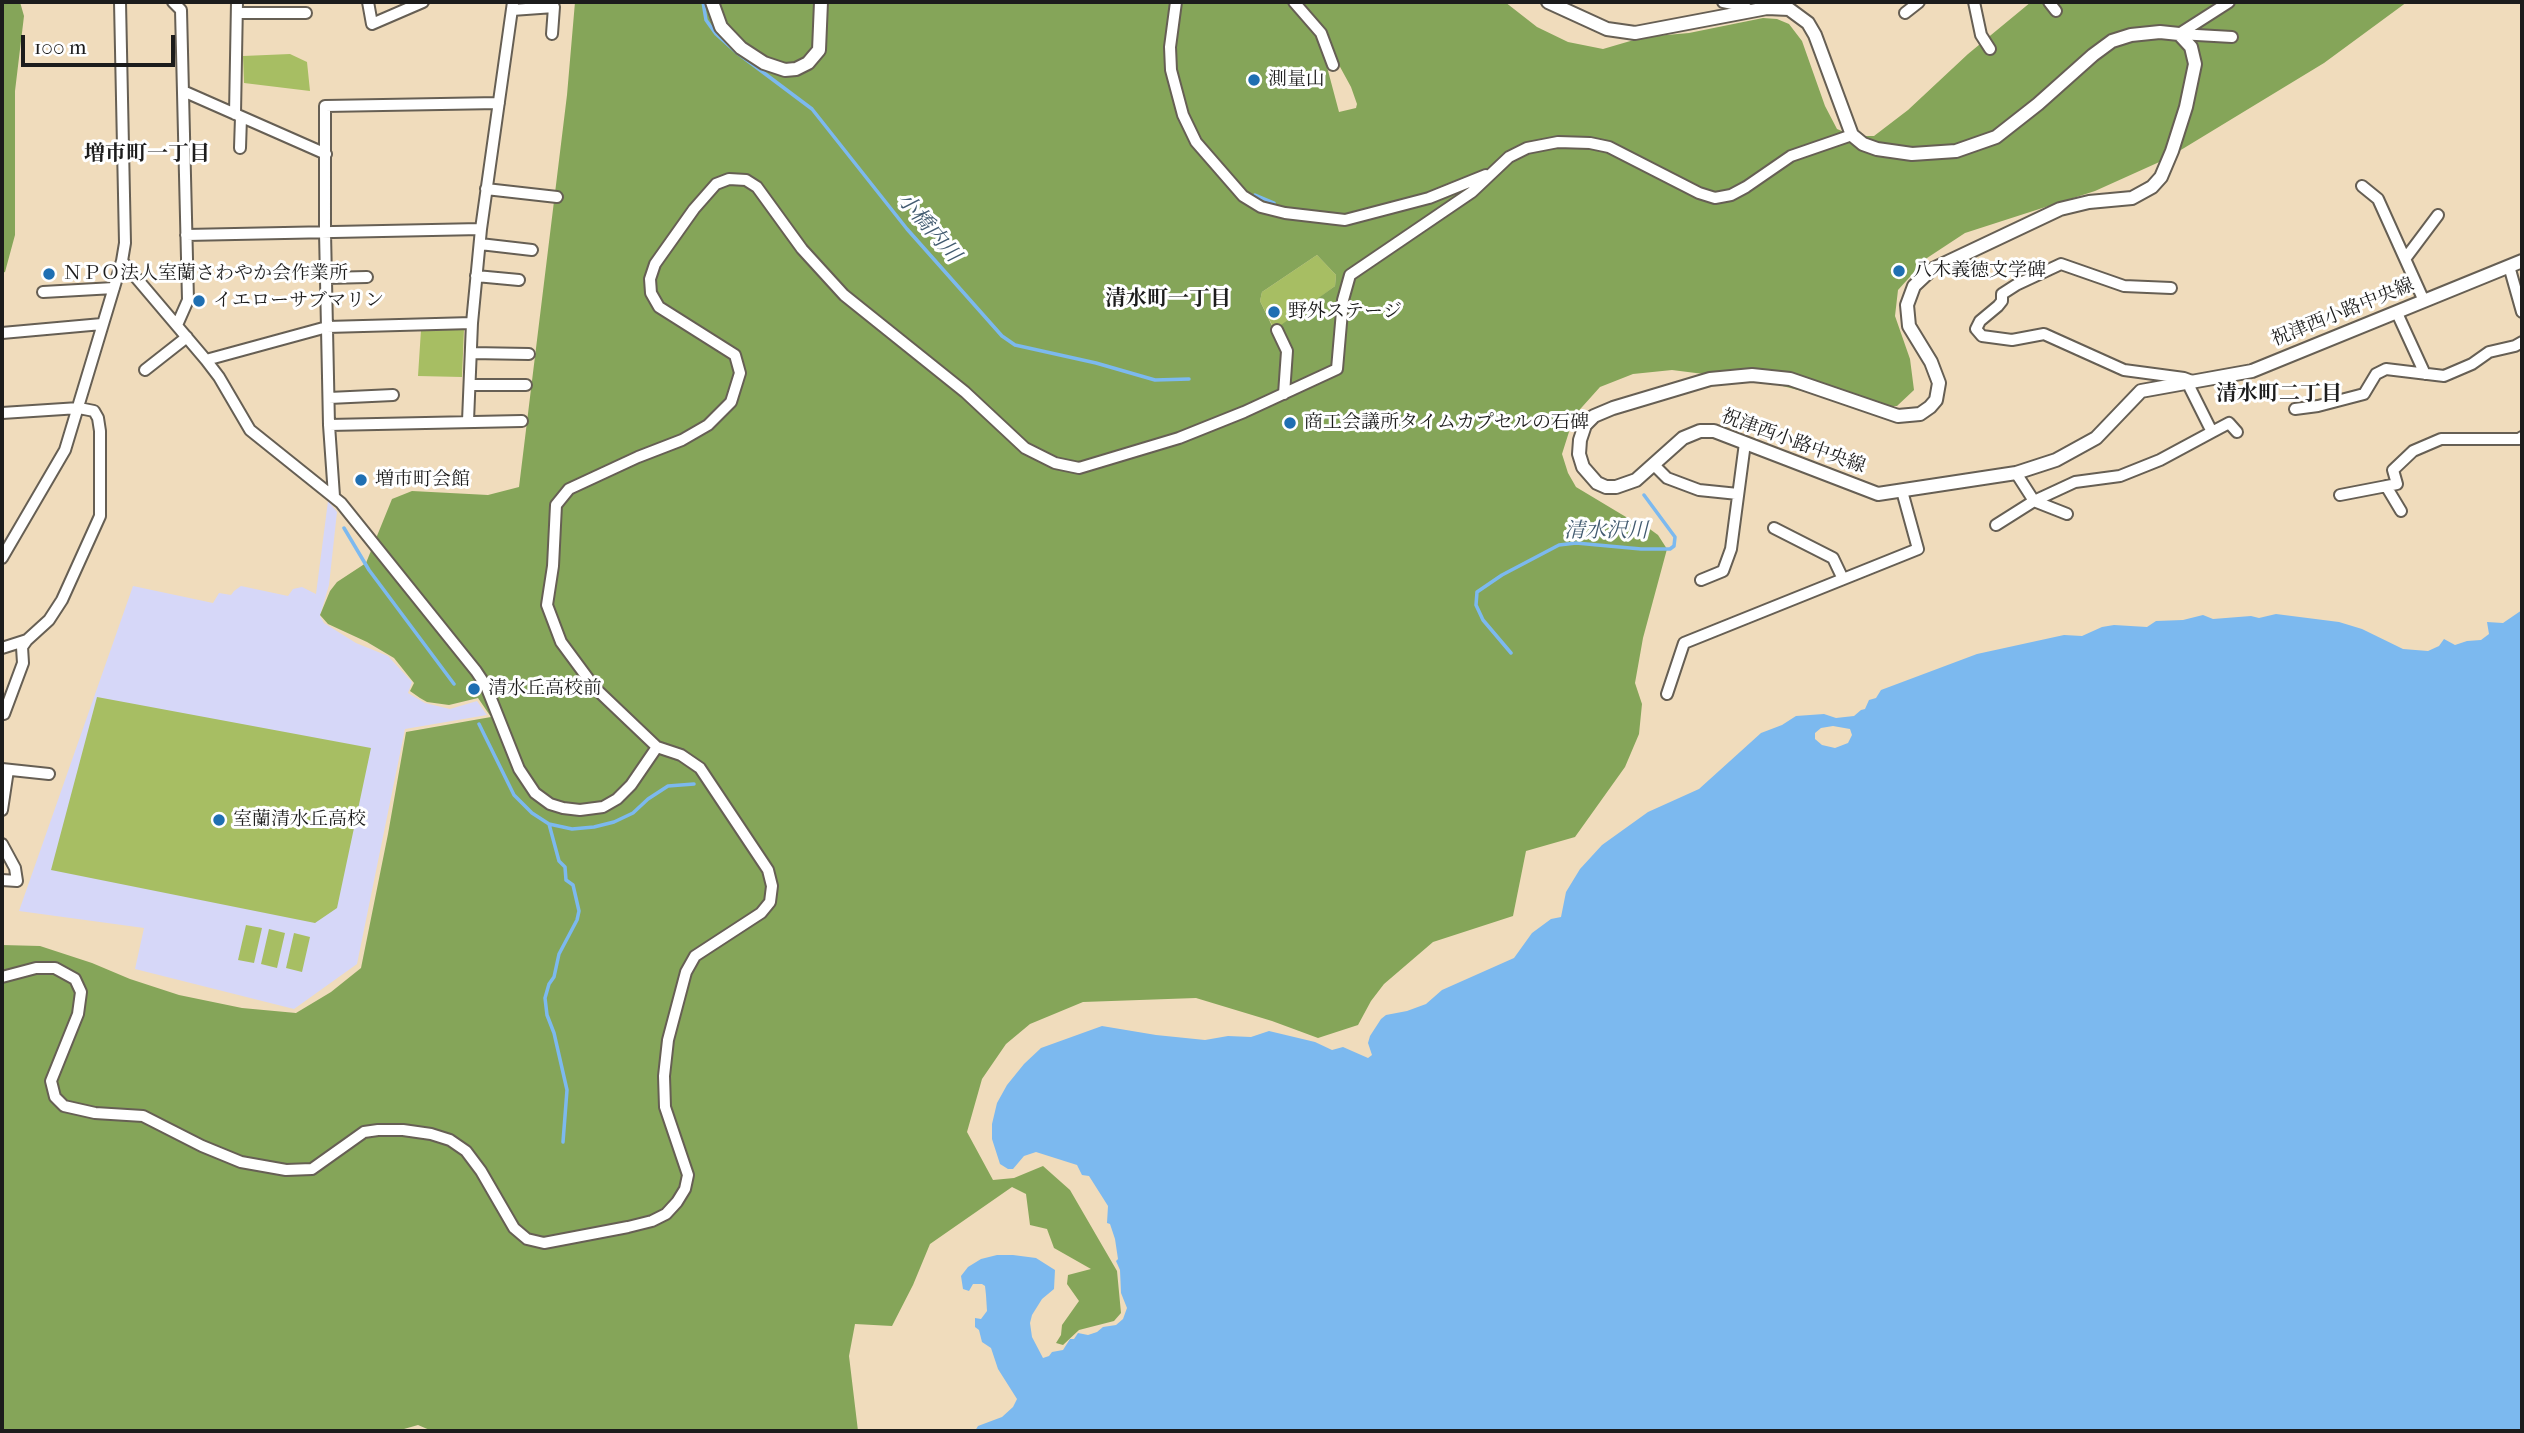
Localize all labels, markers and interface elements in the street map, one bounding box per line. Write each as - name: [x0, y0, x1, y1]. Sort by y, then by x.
- scale bar: [24, 21, 178, 65]
- text: 100 m: [34, 35, 87, 59]
- place label: 測量山: [1268, 69, 1325, 91]
- marker: 測量山: [1246, 72, 1262, 88]
- district label: 増市町一丁目: [84, 142, 210, 168]
- water label: 小橋内川: [891, 188, 965, 268]
- place label: 八木義徳文学碑: [1913, 260, 2046, 282]
- place label: ＮＰＯ法人室蘭さわやか会作業所: [63, 263, 348, 285]
- marker: 八木義徳文学碑: [1891, 263, 1907, 279]
- marker: ＮＰＯ法人室蘭さわやか会作業所: [41, 266, 57, 282]
- street label: 祝津西小路中央線: [2268, 274, 2418, 352]
- district label: 清水町一丁目: [1105, 287, 1231, 313]
- place label: イエローサブマリン: [213, 290, 384, 312]
- marker: イエローサブマリン: [191, 293, 207, 309]
- place label: 野外ステージ: [1288, 301, 1402, 323]
- marker: 野外ステージ: [1266, 304, 1282, 320]
- district label: 清水町二丁目: [2216, 382, 2342, 408]
- street label: 祝津西小路中央線: [1718, 405, 1868, 479]
- place label: 商工会議所タイムカプセルの石碑: [1304, 412, 1589, 434]
- marker: 商工会議所タイムカプセルの石碑: [1282, 415, 1298, 431]
- place label: 増市町会館: [375, 469, 470, 491]
- marker: 増市町会館: [353, 472, 369, 488]
- water label: 清水沢川: [1564, 519, 1648, 545]
- place label: 清水丘高校前: [488, 678, 602, 700]
- marker: 清水丘高校前: [466, 681, 482, 697]
- place label: 室蘭清水丘高校: [233, 809, 366, 831]
- marker: 室蘭清水丘高校: [211, 812, 227, 828]

